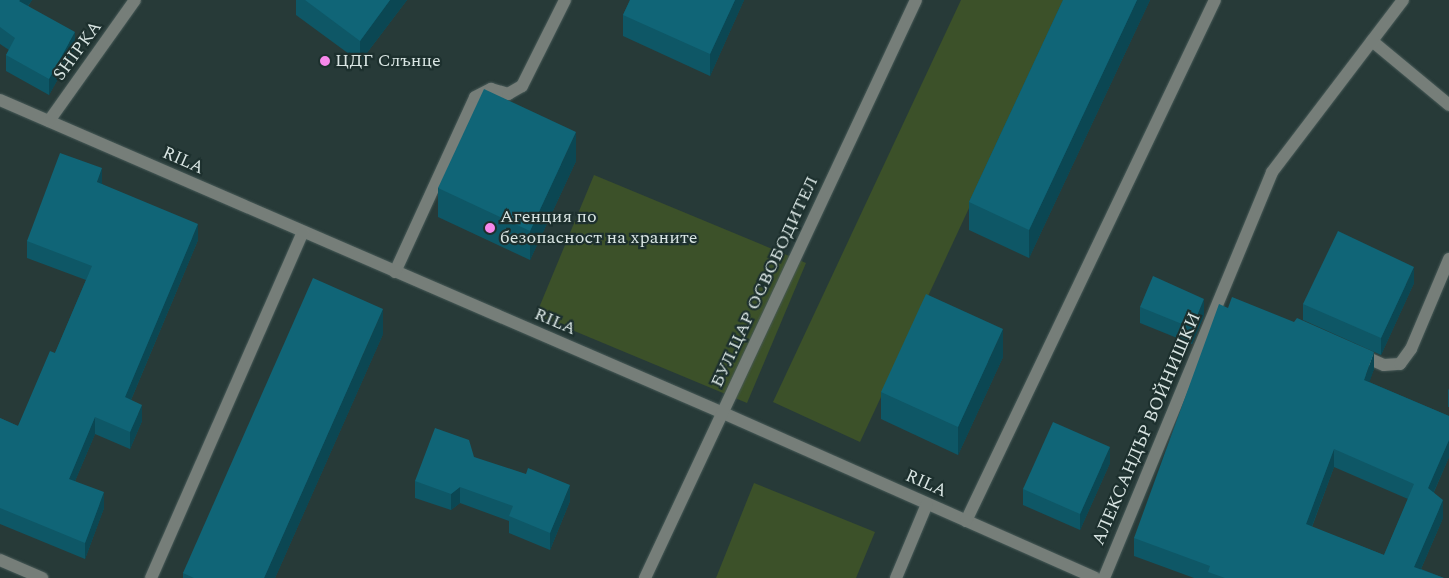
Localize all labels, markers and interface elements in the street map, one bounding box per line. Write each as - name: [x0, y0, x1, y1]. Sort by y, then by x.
- street label: SHIPKA: [49, 17, 107, 85]
- place label: ЦДГ Слънце: [335, 50, 441, 72]
- marker: ЦДГ Слънце: [319, 55, 331, 67]
- street label: RILA: [159, 142, 207, 180]
- street label: БУЛ.ЦАР ОСВОБОДИТЕЛ: [707, 173, 823, 391]
- place label: Агенция по безопасност на храните: [500, 207, 698, 250]
- marker: Агенция по безопасност на храните: [484, 222, 496, 234]
- street label: RILA: [531, 304, 579, 340]
- street label: АЛЕКСАНДЪР ВОЙНИШКИ: [1088, 309, 1206, 549]
- street label: RILA: [902, 465, 950, 503]

